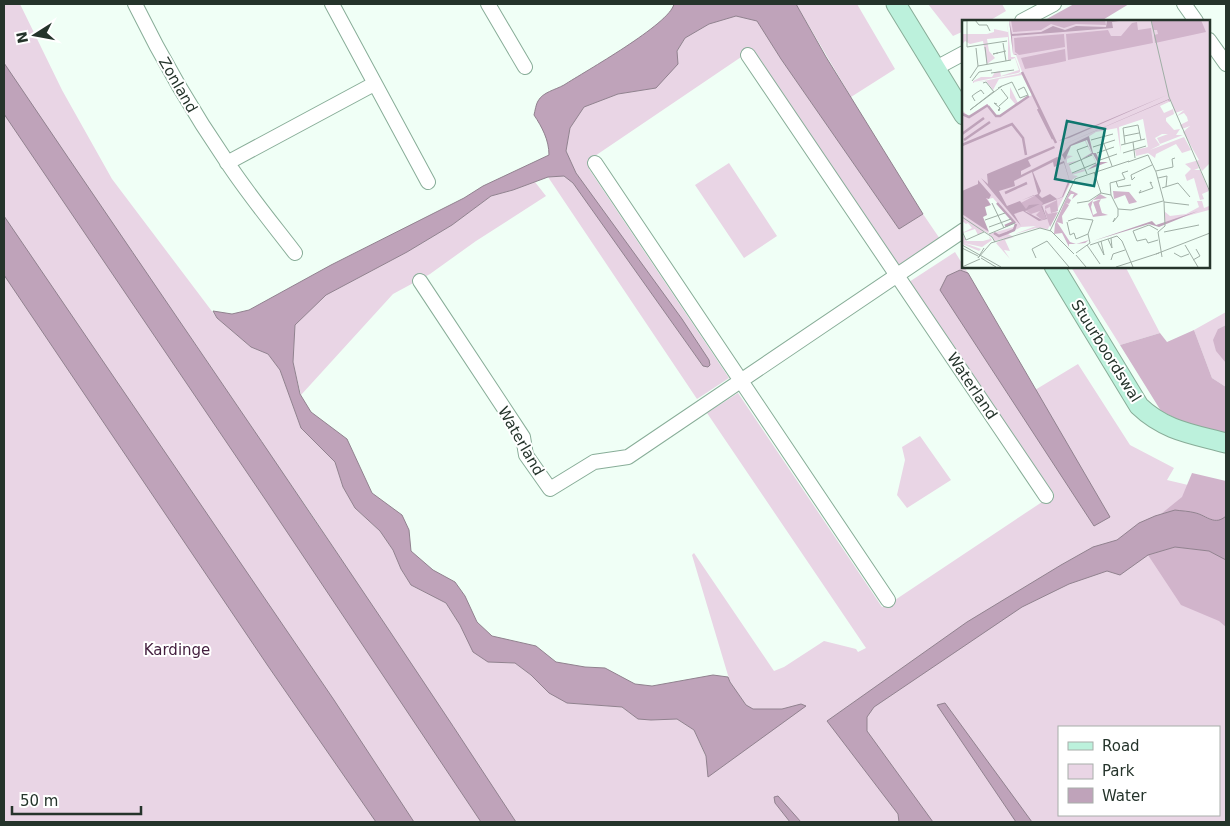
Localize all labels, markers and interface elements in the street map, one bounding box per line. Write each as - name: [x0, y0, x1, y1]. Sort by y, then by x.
- north arrow: [10, 10, 60, 60]
- inset map: [962, 20, 1210, 268]
- text: N: [13, 30, 31, 45]
- street label: Zonland: [155, 54, 201, 116]
- street label: Stuurboordswal: [1067, 296, 1145, 406]
- street label: Waterland: [943, 349, 1001, 423]
- street label: Waterland: [494, 403, 548, 479]
- park label: Kardinge: [144, 641, 210, 659]
- legend: [1058, 726, 1220, 816]
- text: Road: [1102, 737, 1140, 755]
- text: Park: [1102, 762, 1135, 780]
- scale bar: [12, 784, 141, 816]
- text: Water: [1102, 787, 1147, 805]
- text: 50 m: [20, 792, 58, 810]

